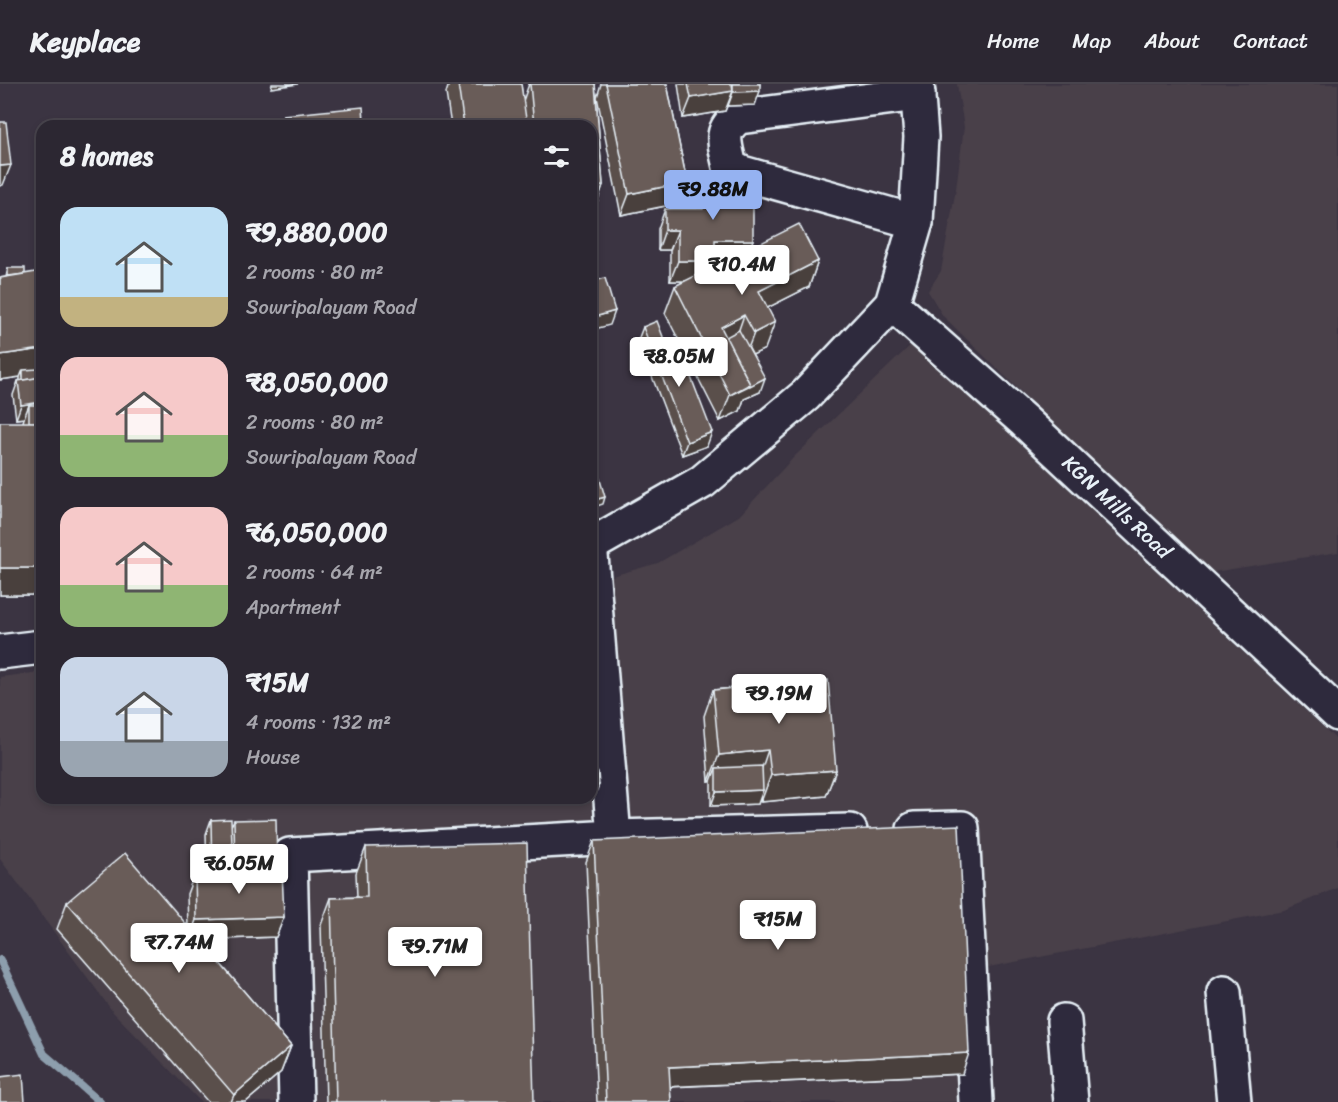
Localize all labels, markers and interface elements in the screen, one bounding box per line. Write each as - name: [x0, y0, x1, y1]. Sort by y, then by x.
- text: Keyplace: [30, 17, 140, 66]
- text: Home: [987, 22, 1039, 60]
- text: Map: [1072, 22, 1111, 60]
- text: About: [1144, 22, 1201, 60]
- text: Contact: [1234, 22, 1308, 60]
- text: 8 homes: [60, 133, 153, 179]
- icon: filters: [540, 140, 573, 173]
- pin: ₹9.88M: [664, 170, 762, 221]
- text: ₹9.88M: [678, 172, 748, 207]
- text: ₹9,880,000: [246, 209, 388, 255]
- icon: home: [108, 231, 180, 303]
- pin: ₹10.4M: [693, 245, 791, 296]
- text: ₹10.4M: [708, 247, 776, 282]
- text: 2 rooms · 80 m²: [246, 255, 384, 290]
- text: Sowripalayam Road: [246, 290, 416, 325]
- pin: ₹8.05M: [630, 337, 728, 388]
- text: ₹8.05M: [644, 339, 714, 374]
- text: ₹8,050,000: [246, 359, 388, 405]
- icon: home: [108, 381, 180, 453]
- text: 2 rooms · 80 m²: [246, 405, 384, 440]
- text: Sowripalayam Road: [246, 440, 416, 475]
- street label: KGN Mills Road: [1053, 445, 1183, 570]
- text: ₹6,050,000: [246, 509, 387, 555]
- icon: home: [108, 531, 180, 603]
- text: 2 rooms · 64 m²: [246, 555, 383, 590]
- text: Apartment: [246, 590, 340, 625]
- text: ₹15M: [246, 659, 309, 705]
- pin: ₹9.19M: [730, 674, 828, 725]
- text: ₹9.19M: [746, 676, 812, 711]
- icon: home: [108, 681, 180, 753]
- text: 4 rooms · 132 m²: [246, 705, 391, 740]
- text: House: [246, 740, 300, 775]
- pin: ₹6.05M: [190, 844, 288, 895]
- text: ₹6.05M: [204, 846, 274, 881]
- pin: ₹15M: [742, 900, 814, 951]
- text: ₹15M: [754, 902, 802, 937]
- pin: ₹7.74M: [130, 923, 228, 974]
- text: ₹7.74M: [145, 925, 213, 960]
- pin: ₹9.71M: [386, 927, 484, 978]
- text: ₹9.71M: [402, 929, 468, 964]

